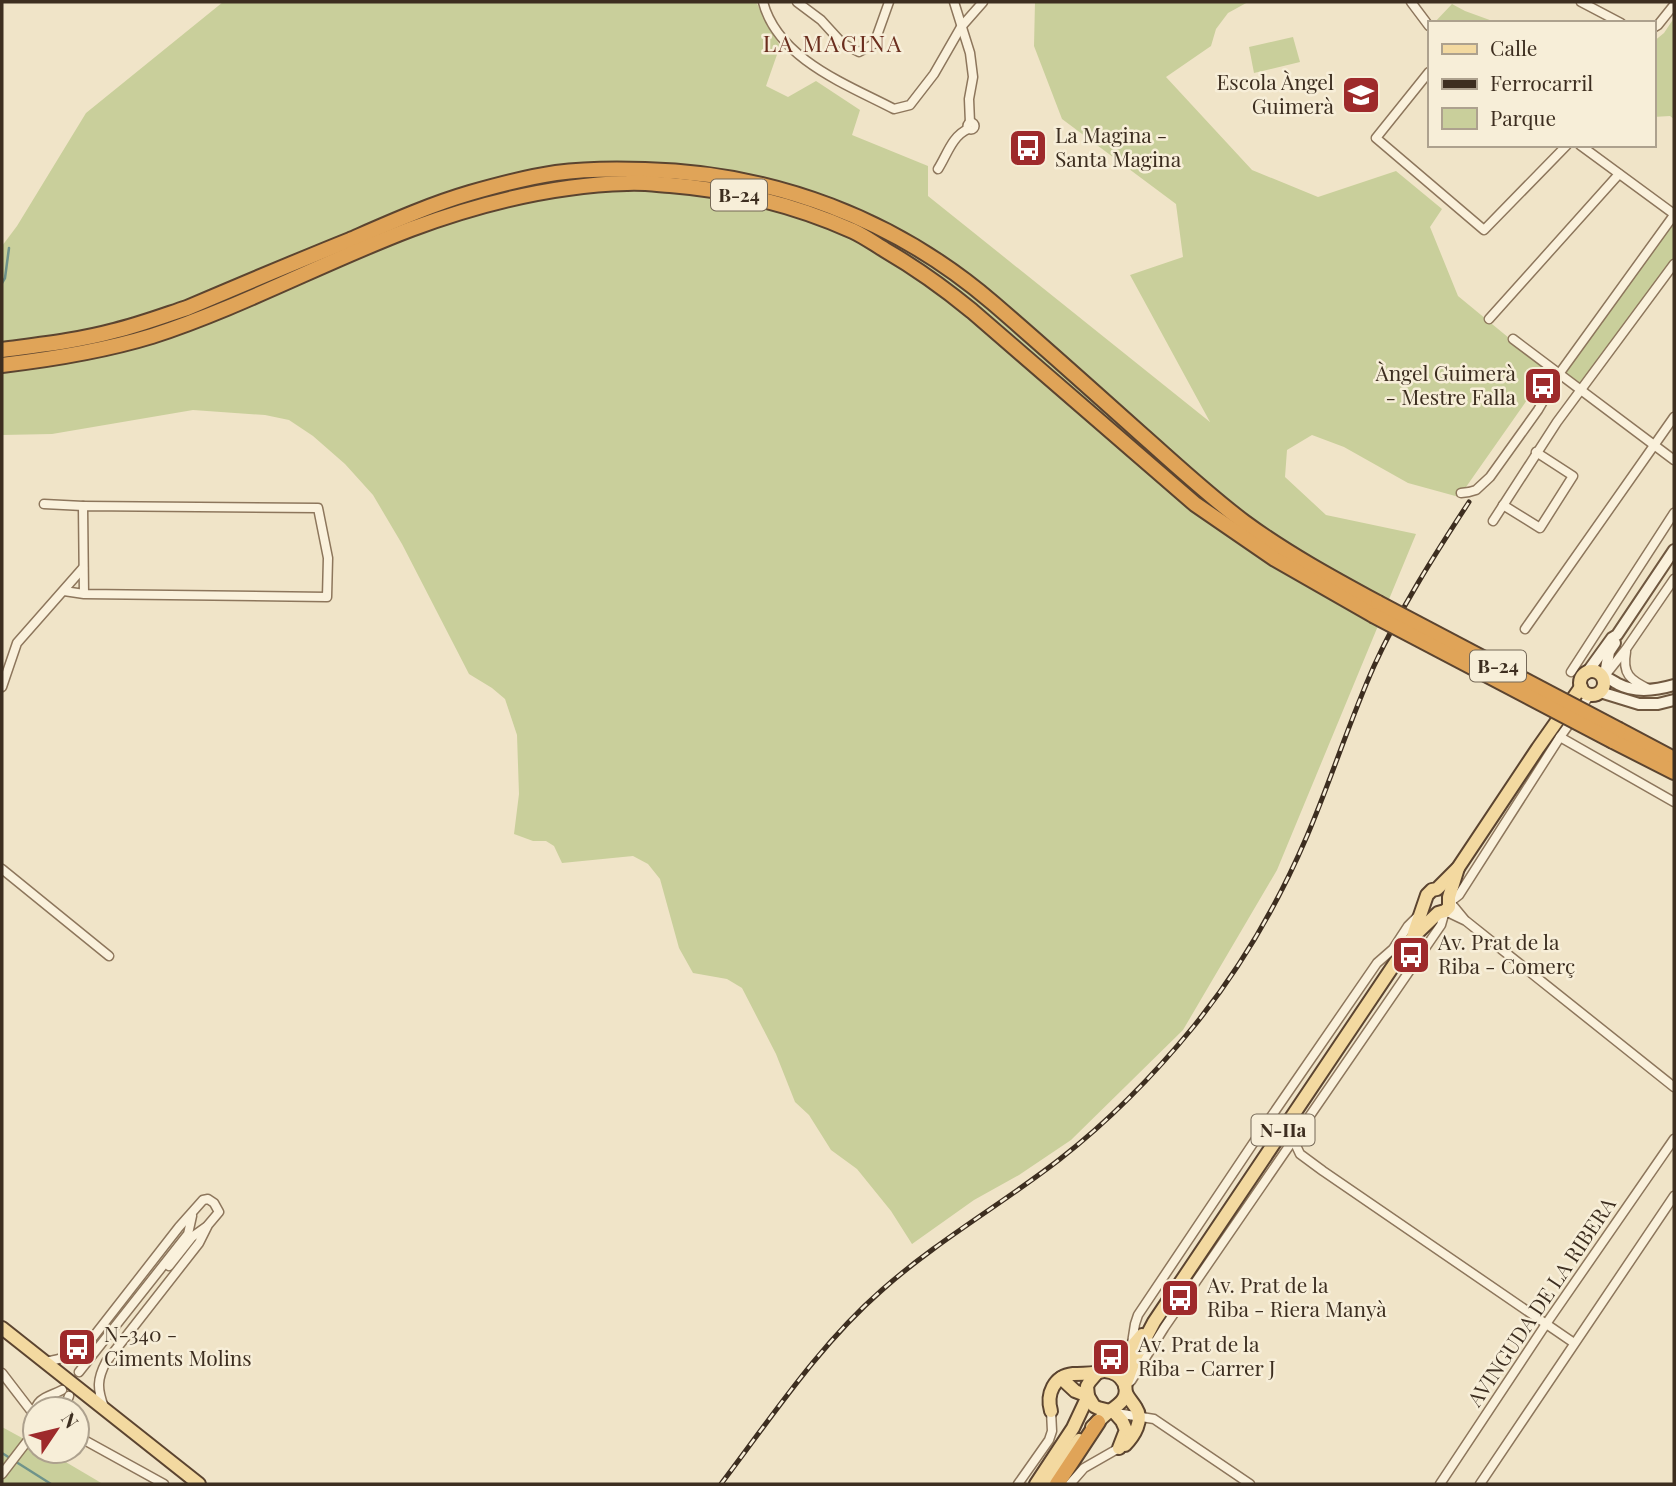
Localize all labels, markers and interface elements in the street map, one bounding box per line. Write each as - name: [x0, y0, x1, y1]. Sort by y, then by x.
- legend: [1428, 21, 1655, 147]
- district label: LA MAGINA: [763, 27, 903, 58]
- text: Calle: [1490, 33, 1537, 61]
- place label: Escola Àngel Guimerà: [1217, 67, 1335, 119]
- text: Ferrocarril: [1490, 68, 1593, 96]
- school or university icon: Escola Àngel Guimerà: [1340, 74, 1382, 116]
- text: Parque: [1490, 103, 1556, 131]
- place label: La Magina - Santa Magina: [1055, 120, 1182, 172]
- bus stop icon: La Magina - Santa Magina: [1007, 127, 1049, 169]
- road number: B-24: [711, 180, 767, 210]
- place label: Àngel Guimerà - Mestre Falla: [1375, 358, 1517, 410]
- bus stop icon: Àngel Guimerà - Mestre Falla: [1522, 365, 1564, 407]
- road number: B-24: [1470, 650, 1526, 681]
- place label: Av. Prat de la Riba - Comerç: [1437, 927, 1575, 979]
- bus stop icon: Av. Prat de la Riba - Comerç: [1390, 934, 1432, 976]
- road number: N-IIa: [1252, 1114, 1314, 1146]
- street label: AVINGUDA DE LA RIBERA: [1459, 1190, 1621, 1412]
- place label: Av. Prat de la Riba - Riera Manyà: [1206, 1270, 1387, 1322]
- bus stop icon: Av. Prat de la Riba - Riera Manyà: [1159, 1277, 1201, 1319]
- place label: N-340 - Ciments Molins: [104, 1319, 252, 1371]
- bus stop icon: N-340 - Ciments Molins: [56, 1326, 98, 1368]
- place label: Av. Prat de la Riba - Carrer J: [1137, 1329, 1276, 1381]
- bus stop icon: Av. Prat de la Riba - Carrer J: [1090, 1336, 1132, 1378]
- north arrow: [21, 1395, 91, 1465]
- text: N: [56, 1407, 85, 1433]

